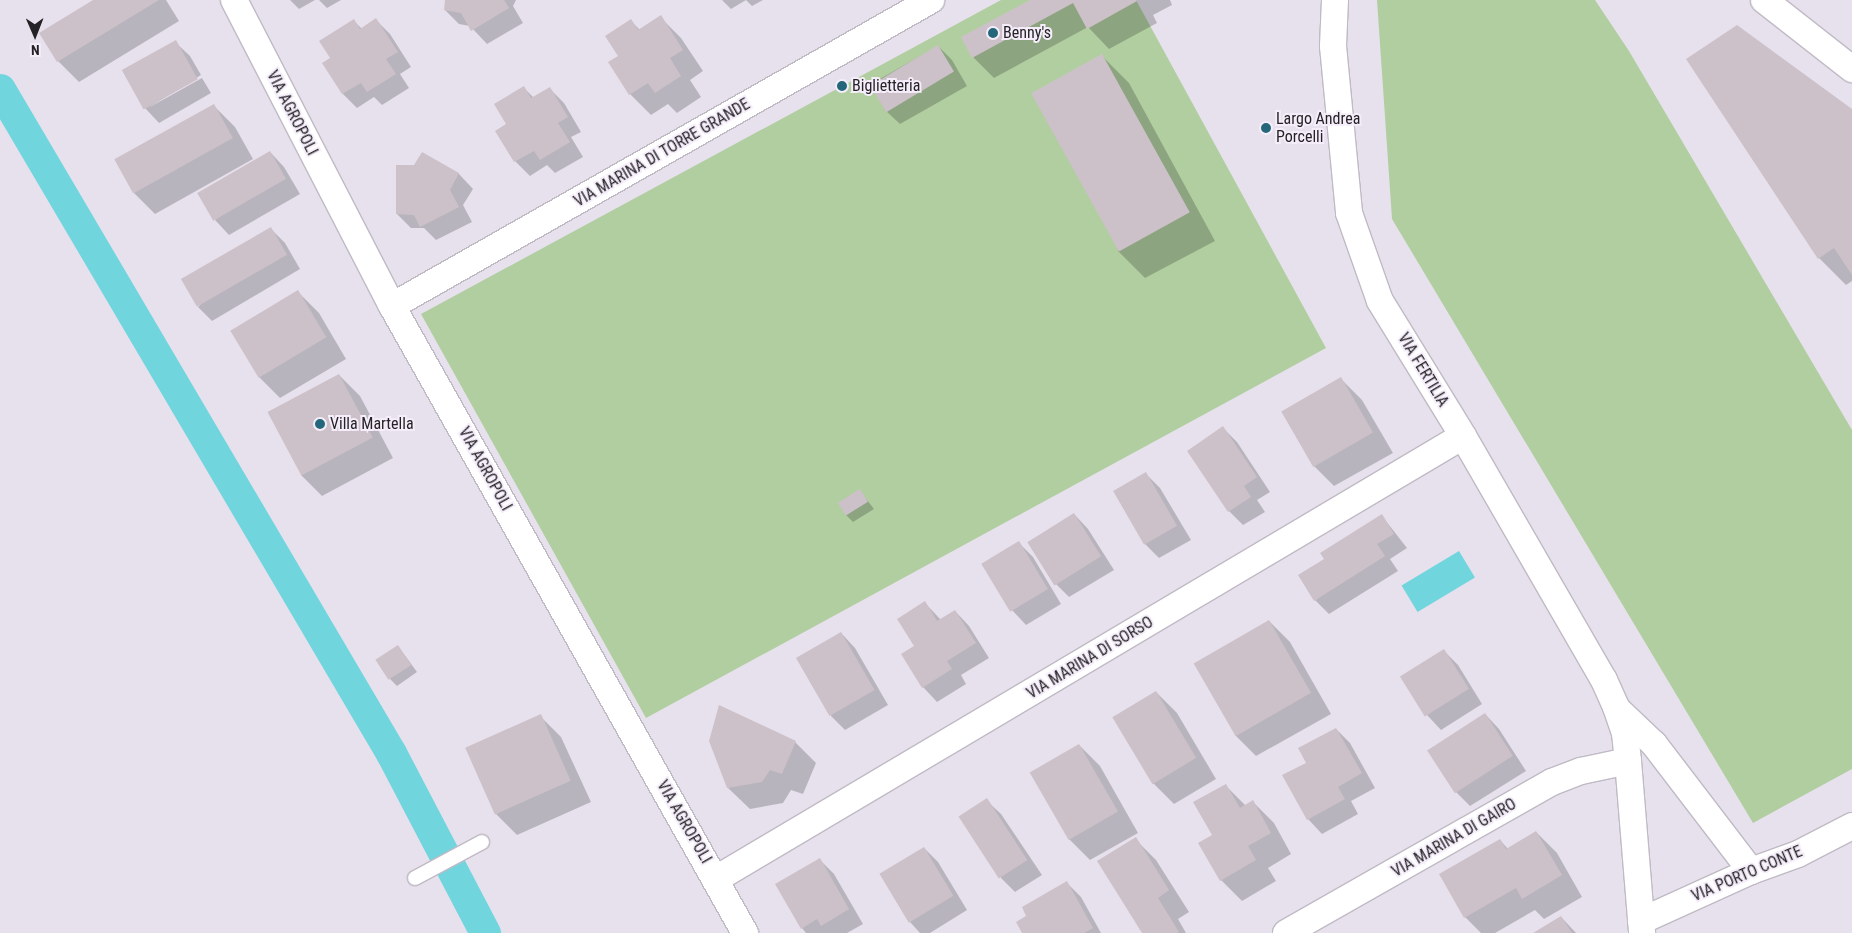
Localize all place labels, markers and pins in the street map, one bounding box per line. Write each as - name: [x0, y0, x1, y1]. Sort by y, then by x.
- place label: Benny's: [1003, 23, 1051, 43]
- marker: Benny's: [987, 27, 999, 39]
- place label: Biglietteria: [852, 76, 920, 96]
- marker: Biglietteria: [836, 80, 848, 92]
- place label: Largo Andrea Porcelli: [1276, 109, 1360, 147]
- marker: Largo Andrea Porcelli: [1260, 122, 1272, 134]
- place label: Villa Martella: [330, 414, 414, 434]
- marker: Villa Martella: [314, 418, 326, 430]

